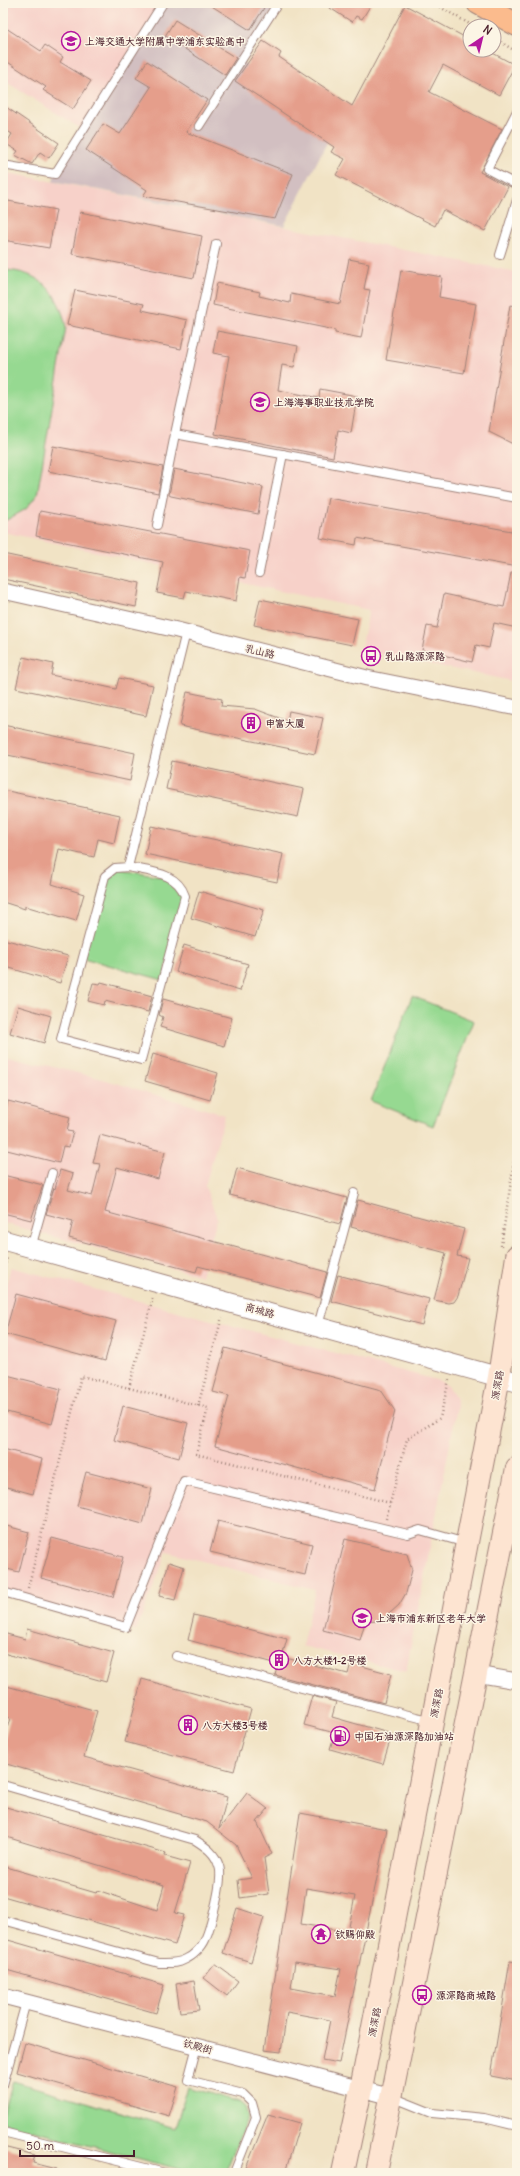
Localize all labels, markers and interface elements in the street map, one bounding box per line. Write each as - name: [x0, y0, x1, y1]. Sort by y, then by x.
- north arrow: [462, 18, 502, 58]
- text: N: [481, 22, 495, 38]
- school or university icon: 上海交通大学附属中学浦东实验高中: [60, 30, 82, 52]
- place label: 上海交通大学附属中学浦东实验高中: [85, 35, 245, 48]
- school or university icon: 上海海事职业技术学院: [249, 391, 271, 413]
- place label: 上海海事职业技术学院: [274, 396, 374, 409]
- street label: 乳山路: [244, 642, 276, 661]
- bus stop icon: 乳山路源深路: [360, 645, 382, 667]
- place label: 乳山路源深路: [385, 650, 445, 663]
- building icon: 申富大厦: [240, 712, 262, 734]
- place label: 申富大厦: [265, 717, 305, 730]
- street label: 商城路: [244, 1300, 276, 1321]
- street label: 源深路: [488, 1369, 506, 1401]
- school or university icon: 上海市浦东新区老年大学: [351, 1607, 373, 1629]
- place label: 上海市浦东新区老年大学: [376, 1612, 486, 1625]
- building icon: 八方大楼1-2号楼: [268, 1649, 290, 1671]
- place label: 八方大楼1-2号楼: [293, 1654, 366, 1667]
- street label: 源深路: [427, 1687, 446, 1719]
- building icon: 八方大楼3号楼: [177, 1714, 199, 1736]
- place label: 八方大楼3号楼: [202, 1719, 268, 1732]
- fuel station icon: 中国石油源深路加油站: [329, 1725, 351, 1747]
- place label: 中国石油源深路加油站: [354, 1730, 454, 1743]
- temple icon: 钦赐仰殿: [310, 1923, 332, 1945]
- place label: 钦赐仰殿: [335, 1928, 375, 1941]
- bus stop icon: 源深路商城路: [411, 1984, 433, 2006]
- place label: 源深路商城路: [436, 1989, 496, 2002]
- street label: 源深路: [365, 2006, 384, 2038]
- street label: 钦殿街: [182, 2036, 214, 2057]
- scale bar: [20, 2132, 134, 2158]
- text: 50 m: [26, 2138, 55, 2153]

